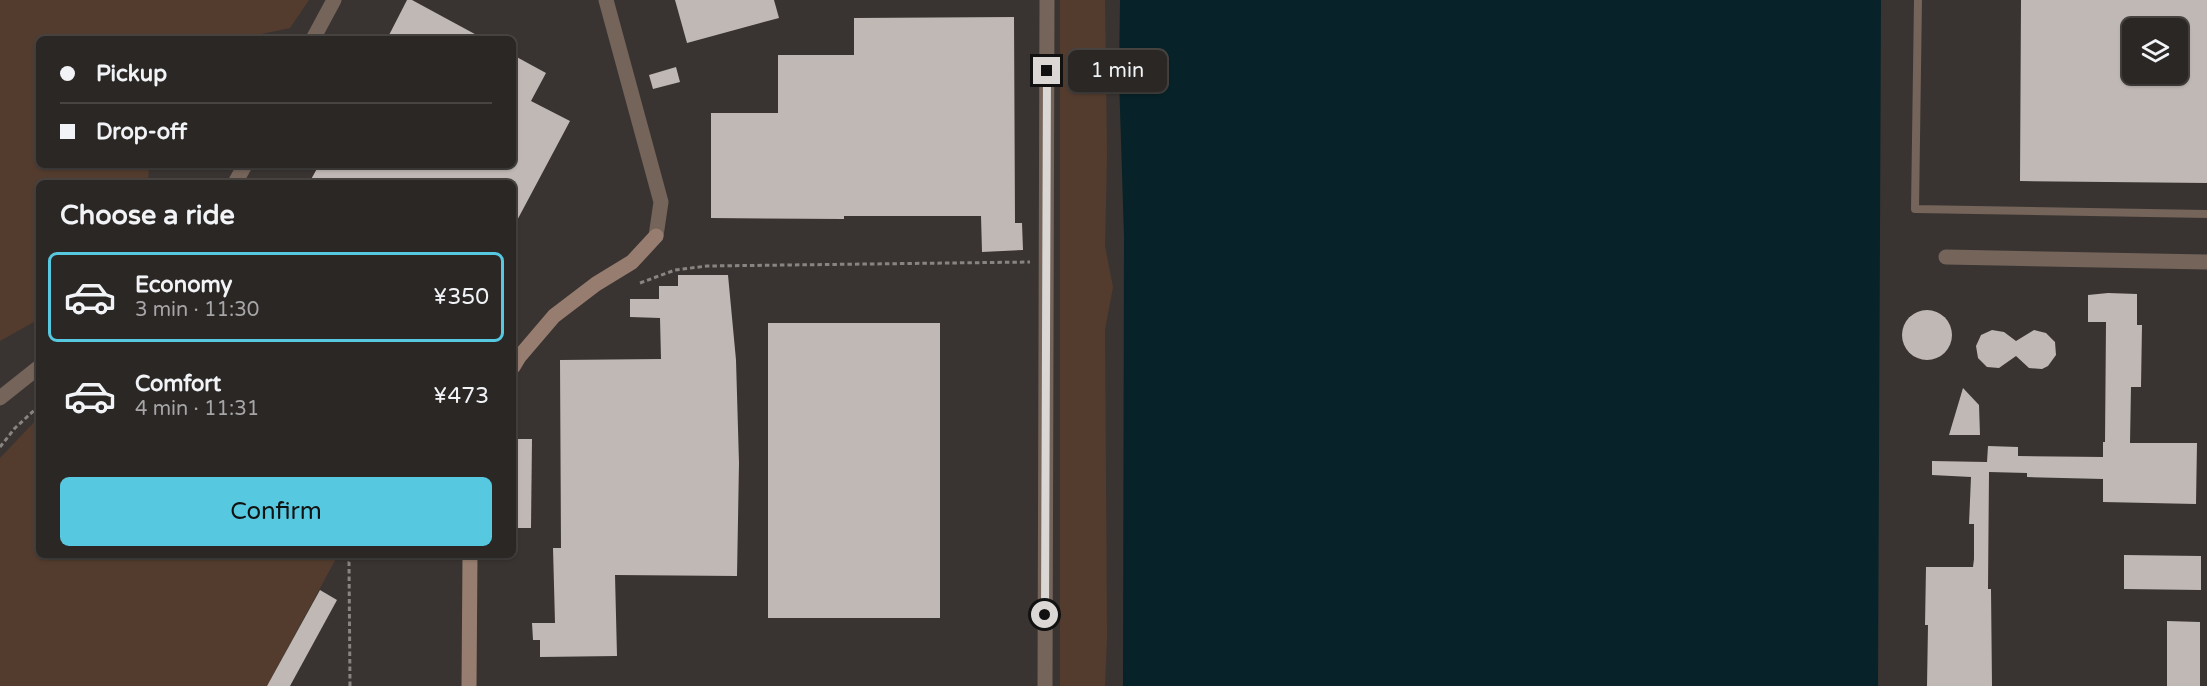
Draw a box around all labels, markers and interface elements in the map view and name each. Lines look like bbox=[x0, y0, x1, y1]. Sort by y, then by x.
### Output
map controls bbox=[2122, 18, 2188, 84]
button: layers bbox=[2122, 18, 2188, 84]
callout: 1 min bbox=[1068, 50, 1167, 92]
route end bbox=[1033, 57, 1060, 84]
text: 1 min bbox=[1091, 59, 1144, 83]
text: Pickup bbox=[96, 61, 167, 87]
text: Drop-off bbox=[96, 119, 187, 145]
text: Choose a ride bbox=[60, 199, 235, 232]
icon: car bbox=[63, 270, 117, 324]
text: Economy bbox=[135, 272, 232, 298]
text: ¥350 bbox=[433, 284, 489, 310]
text: 3 min · 11:30 bbox=[135, 298, 259, 322]
icon: car bbox=[63, 369, 117, 423]
text: Comfort bbox=[135, 371, 221, 397]
text: ¥473 bbox=[433, 383, 489, 409]
text: 4 min · 11:31 bbox=[135, 397, 259, 421]
button: Confirm bbox=[60, 477, 492, 546]
route start bbox=[1031, 601, 1058, 628]

